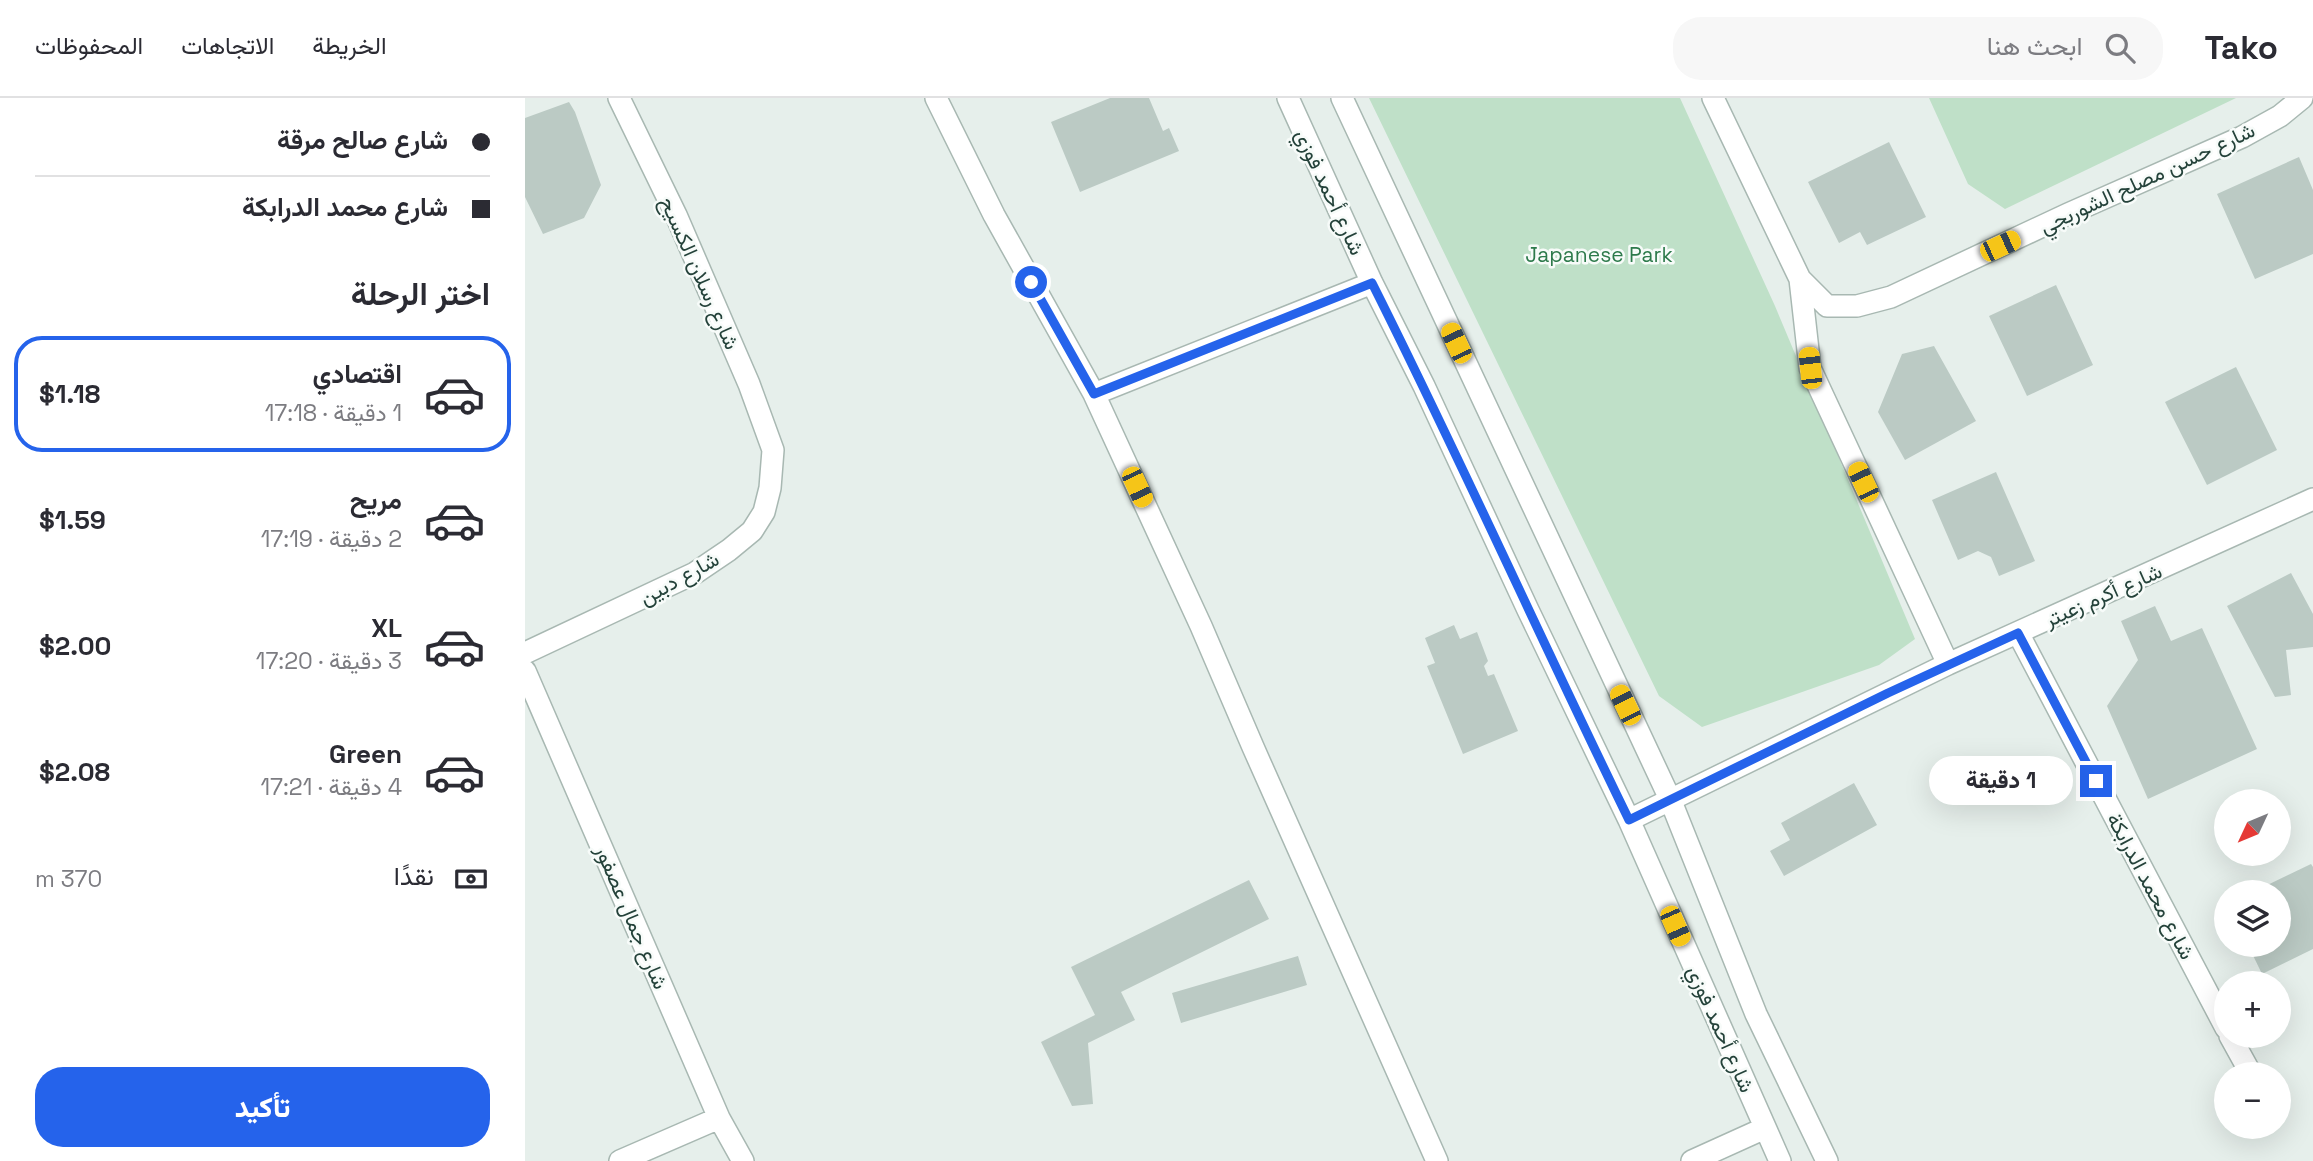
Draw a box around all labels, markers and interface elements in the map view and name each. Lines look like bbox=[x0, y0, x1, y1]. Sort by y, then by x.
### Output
search box bbox=[1673, 17, 2163, 80]
text: Tako bbox=[2205, 27, 2278, 69]
text: ابحث هنا bbox=[1987, 29, 2083, 63]
icon: search bbox=[2101, 29, 2139, 67]
text: المحفوظات bbox=[35, 30, 143, 61]
text: الاتجاهات bbox=[181, 30, 274, 61]
text: الخريطة bbox=[312, 30, 387, 61]
street label: شارع حسن مصلح الشوربجي bbox=[2035, 116, 2261, 243]
text: شارع صالح مرقة bbox=[277, 123, 448, 157]
street label: شارع أحمد فوزي bbox=[1285, 125, 1371, 261]
text: شارع محمد الدرابكة bbox=[242, 190, 448, 224]
street label: شارع رسلان الكسيح bbox=[653, 192, 746, 354]
car bbox=[1977, 228, 2024, 264]
park label: Japanese Park bbox=[1525, 241, 1673, 268]
route start bbox=[1015, 266, 1047, 298]
text: اختر الرحلة bbox=[351, 274, 490, 314]
car bbox=[1438, 320, 1475, 366]
car bbox=[1798, 346, 1823, 390]
text: اقتصادي bbox=[313, 357, 402, 391]
icon: car bbox=[423, 363, 486, 426]
text: $1.18 bbox=[39, 377, 100, 411]
text: 1 دقيقة · 17:18 bbox=[265, 398, 402, 428]
car bbox=[1845, 459, 1882, 505]
car bbox=[1119, 464, 1156, 510]
text: مريح bbox=[350, 483, 402, 517]
icon: car bbox=[423, 489, 486, 552]
text: $1.59 bbox=[39, 503, 106, 537]
text: 2 دقيقة · 17:19 bbox=[261, 524, 402, 554]
street label: شارع دبين bbox=[634, 545, 724, 612]
street label: شارع أكرم زعيتر bbox=[2039, 557, 2166, 634]
text: XL bbox=[371, 611, 402, 645]
icon: car bbox=[423, 615, 486, 678]
text: $2.00 bbox=[39, 629, 111, 663]
text: 3 دقيقة · 17:20 bbox=[256, 646, 402, 676]
car bbox=[1607, 682, 1644, 728]
text: Green bbox=[329, 737, 402, 771]
icon: car bbox=[423, 741, 486, 804]
text: $2.08 bbox=[39, 755, 110, 789]
callout: 1 دقيقة bbox=[1928, 756, 2071, 806]
text: 1 دقيقة bbox=[1966, 765, 2036, 795]
route end bbox=[2080, 765, 2112, 797]
text: 4 دقيقة · 17:21 bbox=[260, 772, 402, 802]
north arrow bbox=[2214, 789, 2291, 866]
map controls bbox=[2214, 789, 2291, 1139]
street label: شارع محمد الدرابكة bbox=[2100, 808, 2201, 964]
street label: شارع جمال عصفور bbox=[588, 840, 675, 994]
text: نقدًا bbox=[394, 859, 434, 893]
icon: cash bbox=[452, 860, 490, 898]
text: 370 m bbox=[35, 864, 102, 894]
button: layers bbox=[2214, 880, 2291, 957]
car bbox=[1657, 903, 1694, 949]
street label: شارع أحمد فوزي bbox=[1677, 961, 1761, 1098]
button: + bbox=[2214, 971, 2291, 1048]
button: − bbox=[2214, 1062, 2291, 1139]
button: تأكيد bbox=[35, 1067, 490, 1147]

